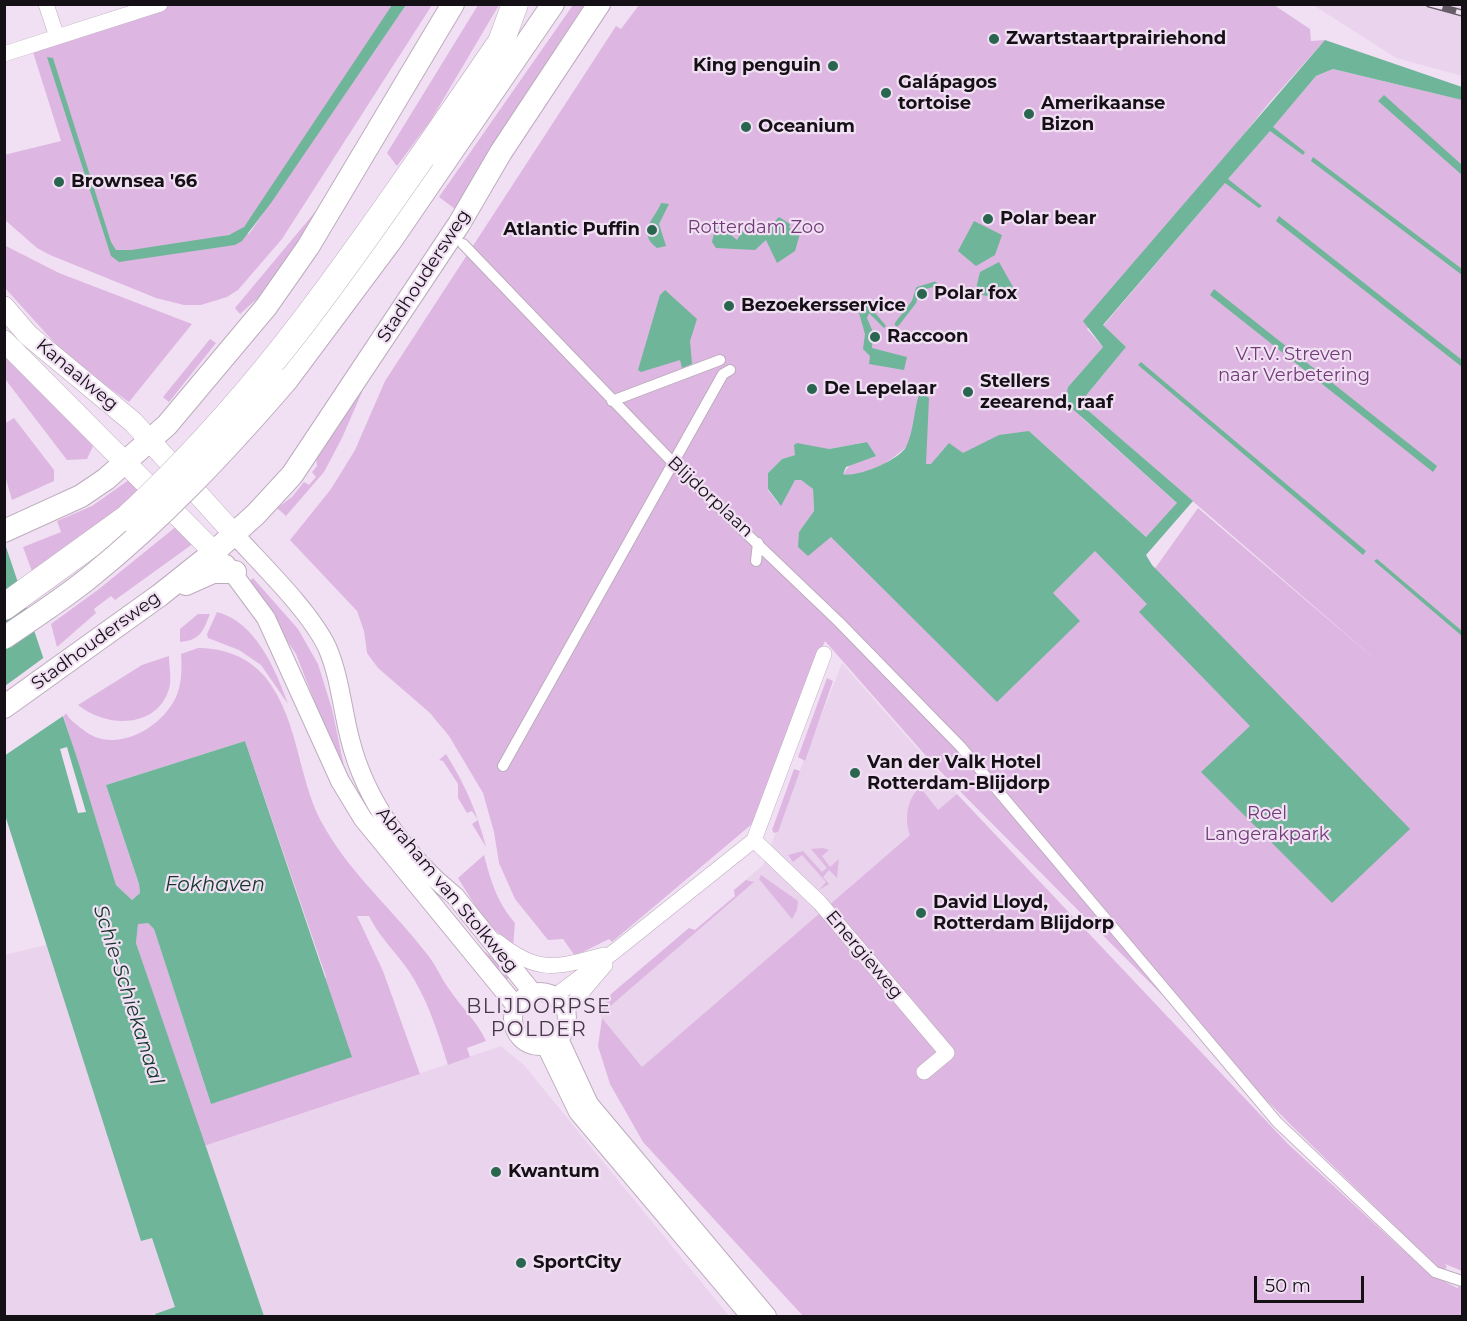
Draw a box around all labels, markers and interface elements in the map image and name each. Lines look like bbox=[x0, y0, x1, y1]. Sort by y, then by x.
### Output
place label: Zwartstaartprairiehond bbox=[1006, 28, 1226, 50]
marker: Zwartstaartprairiehond bbox=[987, 32, 1001, 46]
place label: King penguin bbox=[693, 55, 821, 77]
marker: King penguin bbox=[826, 59, 840, 73]
place label: Galápagos tortoise bbox=[898, 72, 997, 115]
marker: Galápagos tortoise bbox=[879, 86, 893, 100]
place label: Amerikaanse Bizon bbox=[1041, 93, 1165, 136]
marker: Amerikaanse Bizon bbox=[1022, 107, 1036, 121]
place label: Oceanium bbox=[758, 116, 855, 138]
marker: Oceanium bbox=[739, 120, 753, 134]
place label: Brownsea '66 bbox=[71, 171, 197, 193]
marker: Brownsea '66 bbox=[52, 175, 66, 189]
street label: Stadhoudersweg bbox=[373, 206, 475, 346]
place label: Polar bear bbox=[1000, 208, 1097, 230]
marker: Polar bear bbox=[981, 212, 995, 226]
park label: Rotterdam Zoo bbox=[688, 217, 824, 239]
place label: Atlantic Puffin bbox=[503, 219, 640, 241]
marker: Atlantic Puffin bbox=[645, 223, 659, 237]
place label: Polar fox bbox=[934, 283, 1017, 305]
marker: Polar fox bbox=[915, 287, 929, 301]
place label: Bezoekersservice bbox=[741, 295, 906, 317]
marker: Bezoekersservice bbox=[722, 299, 736, 313]
place label: Raccoon bbox=[887, 326, 968, 348]
marker: Raccoon bbox=[868, 330, 882, 344]
street label: Kanaalweg bbox=[32, 335, 122, 415]
park label: V.T.V. Streven naar Verbetering bbox=[1218, 344, 1370, 386]
place label: Stellers zeearend, raaf bbox=[980, 371, 1113, 413]
place label: De Lepelaar bbox=[824, 378, 937, 400]
marker: De Lepelaar bbox=[805, 382, 819, 396]
marker: Stellers zeearend, raaf bbox=[961, 385, 975, 399]
street label: Blijdorplaan bbox=[663, 452, 757, 542]
street label: Stadhoudersweg bbox=[27, 587, 165, 695]
place label: Van der Valk Hotel Rotterdam-Blijdorp bbox=[867, 752, 1050, 795]
marker: Van der Valk Hotel Rotterdam-Blijdorp bbox=[848, 766, 862, 780]
street label: Abraham van Stolkweg bbox=[372, 803, 522, 977]
park label: Roel Langerakpark bbox=[1205, 803, 1329, 846]
water label: Fokhaven bbox=[165, 873, 265, 897]
place label: David Lloyd, Rotterdam Blijdorp bbox=[933, 892, 1114, 934]
water label: Schie-Schiekanaal bbox=[88, 902, 168, 1088]
street label: Energieweg bbox=[821, 906, 907, 1004]
marker: David Lloyd, Rotterdam Blijdorp bbox=[914, 906, 928, 920]
district label: BLIJDORPSE POLDER bbox=[466, 995, 612, 1042]
place label: Kwantum bbox=[508, 1161, 600, 1183]
marker: Kwantum bbox=[489, 1165, 503, 1179]
place label: SportCity bbox=[533, 1252, 621, 1274]
marker: SportCity bbox=[514, 1256, 528, 1270]
scale bar bbox=[1257, 1264, 1366, 1302]
text: 50 m bbox=[1265, 1275, 1311, 1297]

